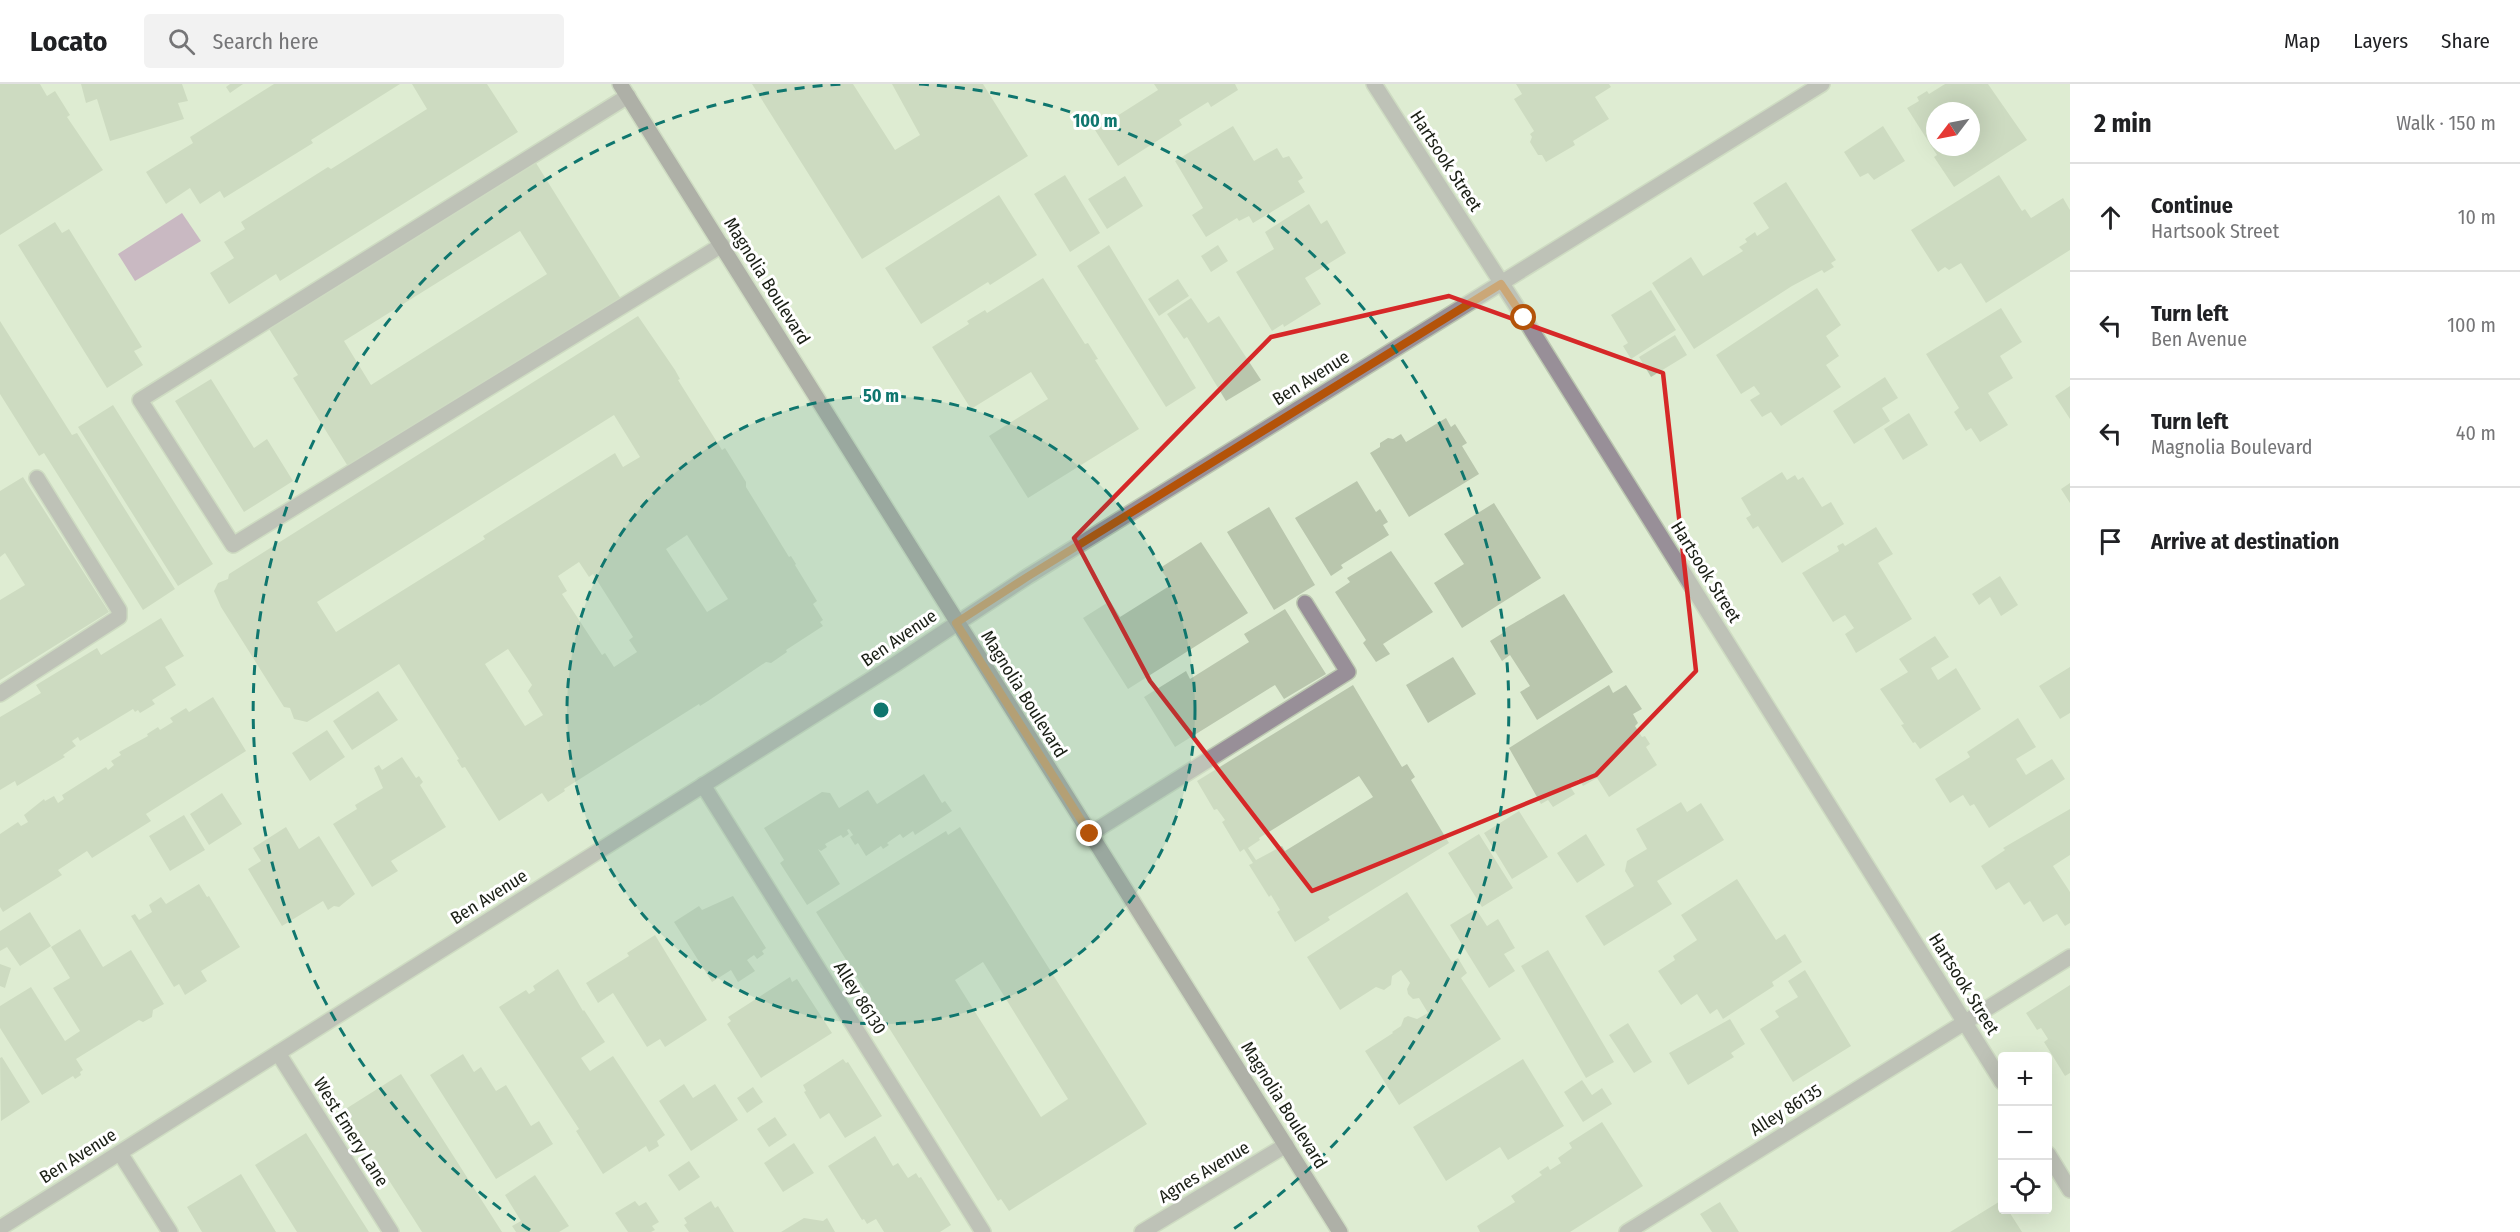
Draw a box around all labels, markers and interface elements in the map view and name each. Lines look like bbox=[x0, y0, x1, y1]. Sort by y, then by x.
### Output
search box bbox=[144, 14, 564, 68]
text: Locato bbox=[30, 25, 108, 58]
icon: search bbox=[165, 25, 198, 58]
text: Search here bbox=[213, 28, 319, 55]
text: Map bbox=[2284, 28, 2320, 54]
text: Layers bbox=[2353, 28, 2408, 54]
text: Share bbox=[2441, 28, 2490, 54]
north arrow bbox=[1926, 102, 1980, 156]
street label: Hartsook Street bbox=[1405, 107, 1487, 215]
text: 2 min bbox=[2094, 108, 2152, 139]
text: 100 m bbox=[1073, 110, 1117, 132]
text: Walk · 150 m bbox=[2396, 111, 2496, 135]
text: Continue bbox=[2151, 192, 2233, 219]
icon: ahead bbox=[2094, 201, 2127, 234]
text: 10 m bbox=[2458, 205, 2496, 229]
street label: Magnolia Boulevard bbox=[719, 214, 815, 348]
text: Hartsook Street bbox=[2151, 219, 2279, 243]
text: Turn left bbox=[2151, 300, 2229, 327]
route start bbox=[1510, 304, 1536, 330]
icon: left bbox=[2094, 309, 2127, 342]
text: 100 m bbox=[2447, 313, 2496, 337]
text: Ben Avenue bbox=[2151, 327, 2247, 351]
street label: Ben Avenue bbox=[1268, 346, 1354, 410]
text: 50 m bbox=[863, 385, 899, 407]
text: Turn left bbox=[2151, 408, 2229, 435]
icon: left bbox=[2094, 417, 2127, 450]
text: 40 m bbox=[2456, 421, 2496, 445]
text: Magnolia Boulevard bbox=[2151, 435, 2313, 459]
street label: Hartsook Street bbox=[1666, 517, 1746, 627]
icon: arrive bbox=[2094, 525, 2127, 558]
text: Arrive at destination bbox=[2151, 528, 2339, 555]
street label: Ben Avenue bbox=[857, 605, 941, 671]
street label: Magnolia Boulevard bbox=[976, 627, 1072, 761]
centre of rings bbox=[871, 700, 891, 720]
route end bbox=[1076, 820, 1102, 846]
street label: Ben Avenue bbox=[446, 865, 532, 929]
street label: Hartsook Street bbox=[1924, 929, 2004, 1039]
street label: Alley 86130 bbox=[829, 958, 891, 1038]
street label: Magnolia Boulevard bbox=[1236, 1038, 1332, 1172]
map controls bbox=[1998, 1052, 2052, 1214]
button: + bbox=[1998, 1052, 2052, 1106]
street label: West Emery Lane bbox=[309, 1073, 393, 1191]
street label: Alley 86135 bbox=[1746, 1079, 1826, 1141]
button: − bbox=[1998, 1106, 2052, 1160]
street label: Ben Avenue bbox=[35, 1124, 121, 1188]
street label: Agnes Avenue bbox=[1154, 1136, 1254, 1208]
button: locate bbox=[1998, 1160, 2052, 1214]

